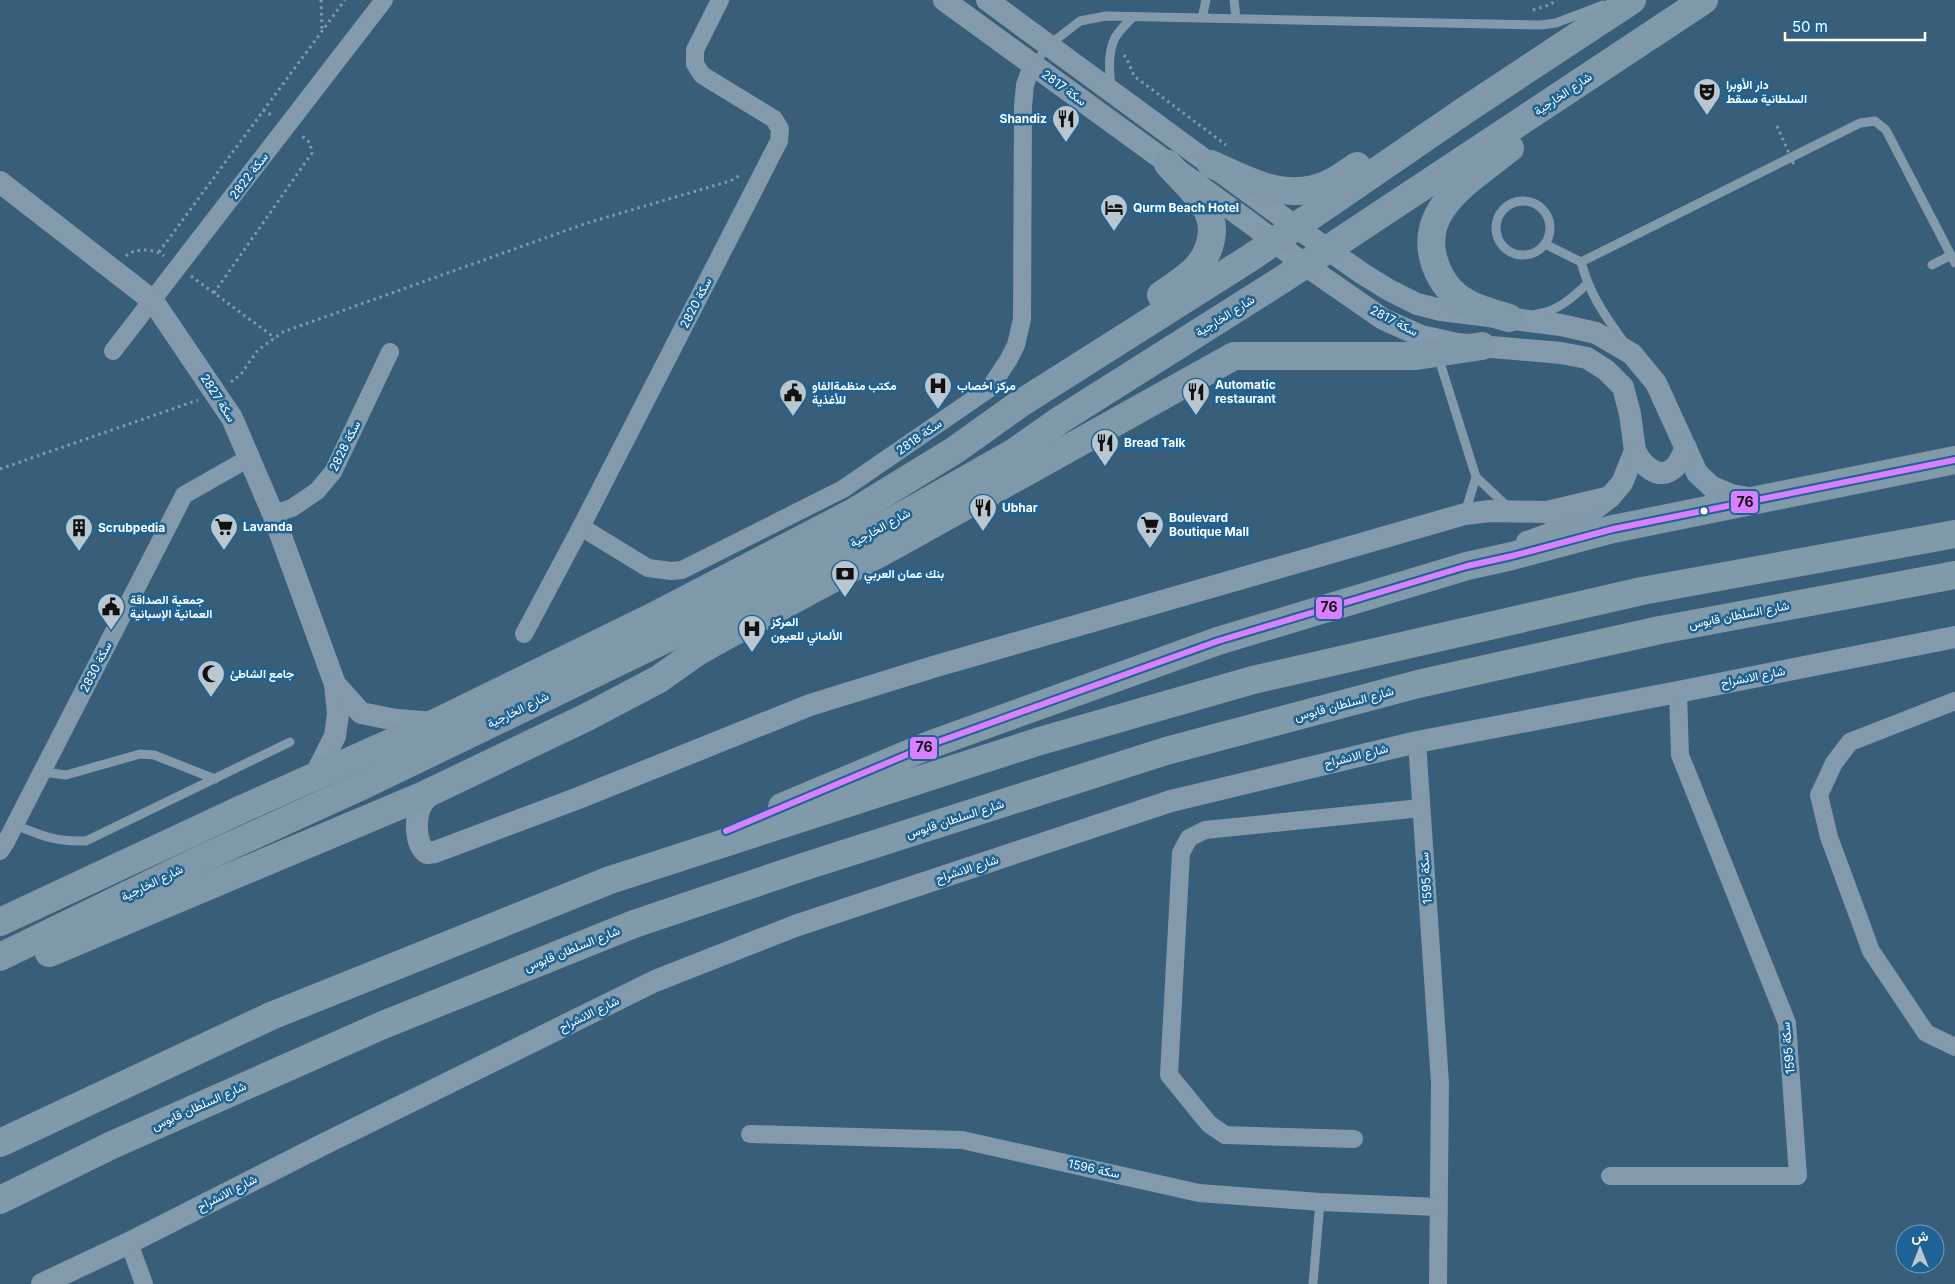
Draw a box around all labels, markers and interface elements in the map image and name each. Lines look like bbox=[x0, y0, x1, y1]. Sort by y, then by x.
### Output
scale bar bbox=[1785, 10, 1925, 42]
text: 50 m bbox=[1792, 17, 1828, 36]
street label: سكة 2817 bbox=[1039, 66, 1090, 109]
street label: شارع الخارجية bbox=[1531, 69, 1596, 120]
theatre icon: دار الأوبرا السلطانية مسقط bbox=[1692, 77, 1722, 116]
place label: دار الأوبرا السلطانية مسقط bbox=[1726, 77, 1807, 106]
restaurant icon: Shandiz bbox=[1051, 104, 1081, 143]
place label: Shandiz bbox=[1000, 111, 1047, 126]
street label: سكة 2822 bbox=[226, 149, 271, 202]
hotel icon: Qurm Beach Hotel bbox=[1099, 193, 1129, 232]
place label: Qurm Beach Hotel bbox=[1133, 200, 1239, 215]
street label: سكة 2820 bbox=[676, 275, 715, 331]
street label: شارع الخارجية bbox=[1192, 292, 1258, 341]
street label: سكة 2817 bbox=[1368, 302, 1421, 339]
street label: سكة 2827 bbox=[197, 371, 239, 424]
hospital icon: مركز اخصاب bbox=[923, 371, 953, 410]
restaurant icon: Automatic restaurant bbox=[1181, 377, 1211, 416]
place label: Automatic restaurant bbox=[1215, 377, 1277, 406]
public building icon: مكتب منظمةالفاو للأغذية bbox=[778, 378, 808, 417]
place label: مكتب منظمةالفاو للأغذية bbox=[812, 378, 897, 407]
place label: مركز اخصاب bbox=[957, 378, 1016, 394]
street label: سكة 2818 bbox=[893, 415, 944, 458]
street label: سكة 2828 bbox=[326, 418, 363, 474]
restaurant icon: Bread Talk bbox=[1090, 428, 1120, 467]
place label: Bread Talk bbox=[1124, 435, 1186, 450]
line badge: 76 bbox=[1730, 490, 1759, 514]
restaurant icon: Ubhar bbox=[968, 493, 998, 532]
text: 76 bbox=[1736, 493, 1754, 510]
place label: Ubhar bbox=[1002, 500, 1038, 515]
street label: شارع الخارجية bbox=[847, 505, 914, 552]
unlabelled marker bbox=[1699, 506, 1709, 516]
supermarket icon: Boulevard Boutique Mall bbox=[1135, 510, 1165, 549]
place label: Boulevard Boutique Mall bbox=[1169, 510, 1249, 539]
supermarket icon: Lavanda bbox=[209, 512, 239, 551]
building icon: Scrubpedia bbox=[64, 513, 94, 552]
place label: Lavanda bbox=[243, 519, 293, 534]
place label: Scrubpedia bbox=[98, 520, 165, 535]
bank icon: بنك عمان العربي bbox=[830, 559, 860, 598]
place label: بنك عمان العربي bbox=[864, 566, 944, 584]
public building icon: جمعية الصداقة العمانية الإسبانية bbox=[96, 592, 126, 631]
place label: جمعية الصداقة العمانية الإسبانية bbox=[130, 592, 212, 622]
line badge: 76 bbox=[1315, 596, 1343, 620]
street label: شارع السلطان قابوس bbox=[1687, 597, 1791, 634]
text: 76 bbox=[1320, 598, 1338, 615]
hospital icon: المركز الألماني للعيون bbox=[737, 614, 767, 653]
place label: المركز الألماني للعيون bbox=[770, 614, 842, 646]
street label: سكة 2830 bbox=[76, 639, 115, 695]
mosque icon: جامع الشاطئ bbox=[196, 659, 226, 698]
street label: شارع الانشراح bbox=[1719, 663, 1787, 692]
place label: جامع الشاطئ bbox=[230, 666, 294, 682]
street label: شارع السلطان قابوس bbox=[1293, 683, 1396, 726]
street label: شارع الخارجية bbox=[484, 688, 552, 733]
line badge: 76 bbox=[909, 736, 938, 760]
text: 76 bbox=[915, 738, 933, 755]
street label: شارع الانشراح bbox=[1322, 740, 1390, 773]
street label: شارع السلطان قابوس bbox=[904, 796, 1006, 843]
street label: شارع الانشراح bbox=[933, 851, 1001, 888]
street label: سكة 1595 bbox=[1416, 852, 1435, 905]
street label: شارع الخارجية bbox=[118, 861, 186, 906]
street label: شارع السلطان قابوس bbox=[522, 922, 623, 976]
street label: شارع الانشراح bbox=[556, 992, 622, 1036]
street label: سكة 1595 bbox=[1777, 1021, 1798, 1075]
street label: شارع السلطان قابوس bbox=[149, 1078, 249, 1135]
street label: سكة 1596 bbox=[1067, 1156, 1121, 1181]
street label: شارع الانشراح bbox=[194, 1171, 260, 1216]
north arrow bbox=[1895, 1224, 1945, 1274]
text: ش bbox=[1912, 1227, 1929, 1245]

